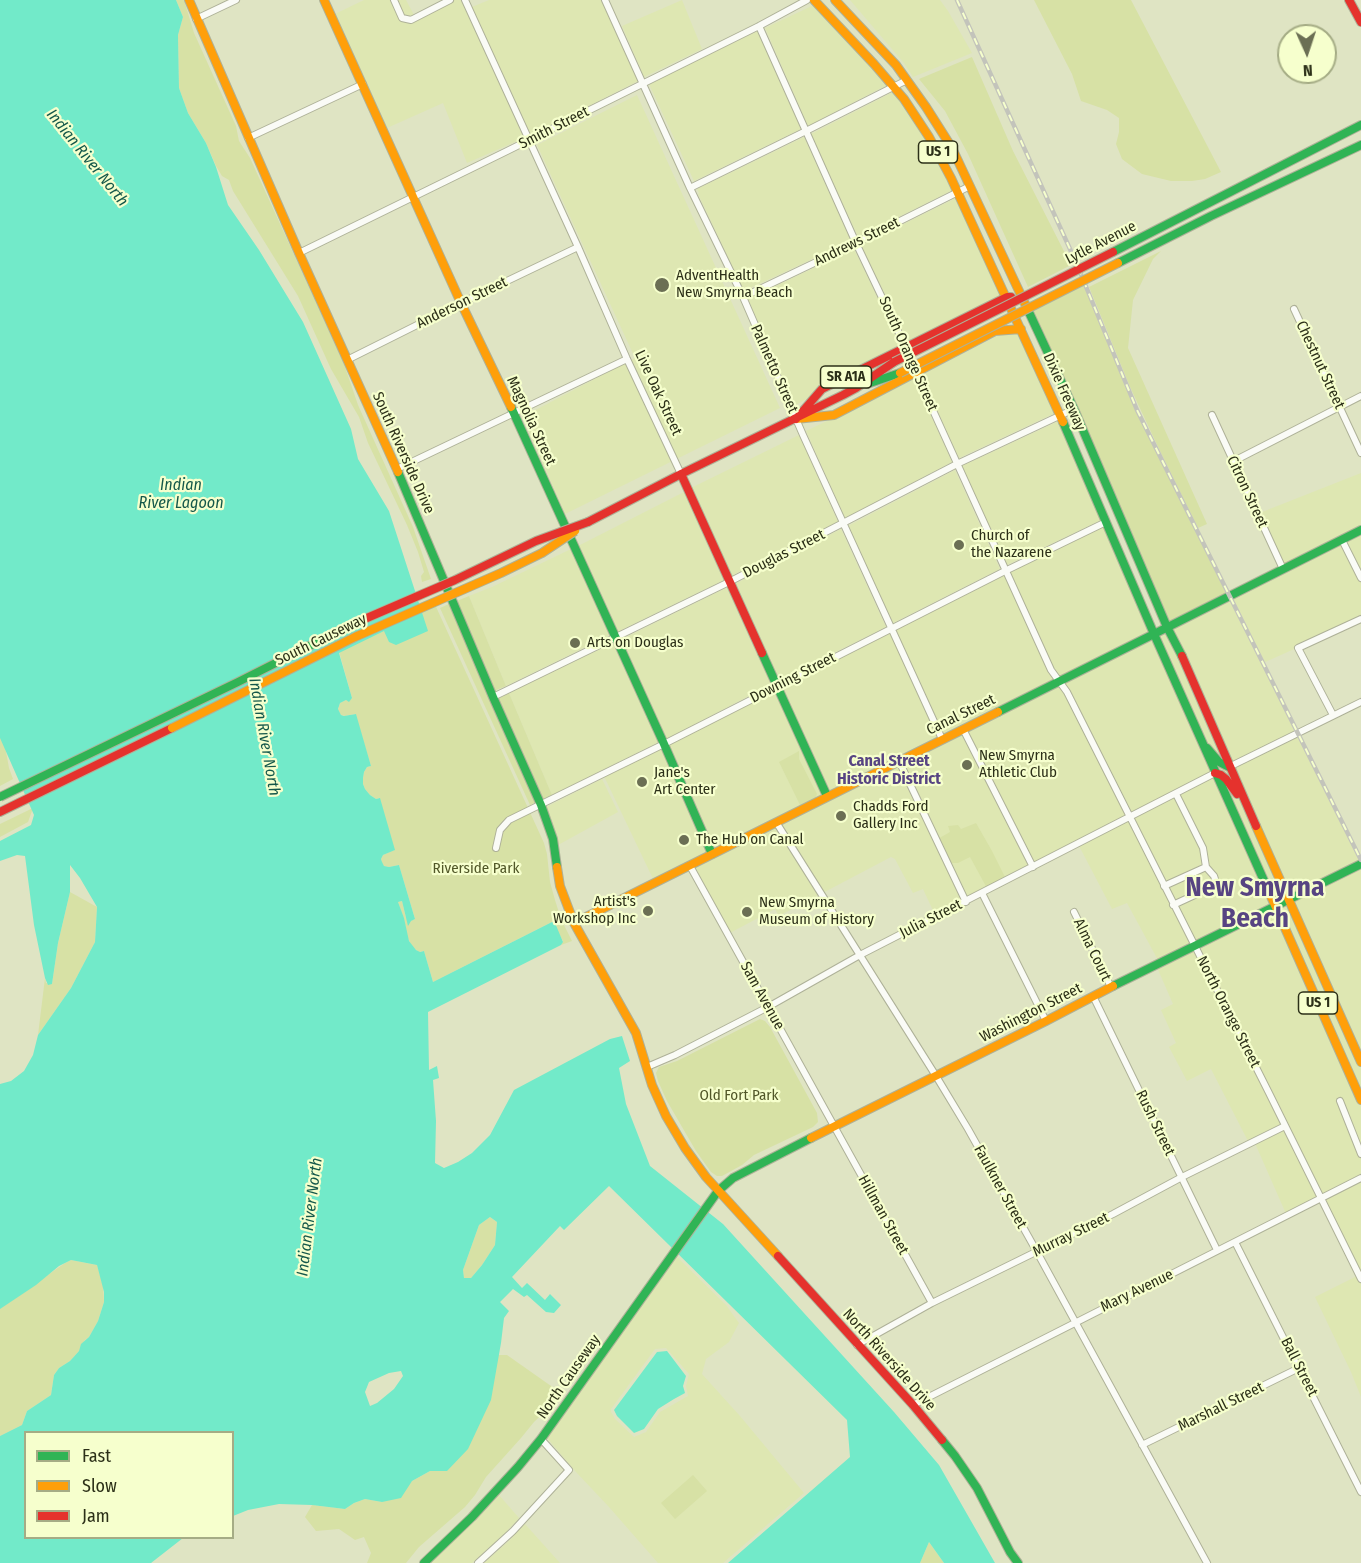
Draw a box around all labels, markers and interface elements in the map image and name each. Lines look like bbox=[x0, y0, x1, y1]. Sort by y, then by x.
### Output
north arrow bbox=[1277, 24, 1337, 84]
text: N bbox=[1303, 61, 1313, 80]
street label: Smith Street bbox=[516, 103, 592, 153]
water label: Indian River North bbox=[42, 106, 132, 210]
road number: US 1 bbox=[918, 141, 958, 163]
street label: Andrews Street bbox=[811, 214, 903, 270]
street label: Lytle Avenue bbox=[1063, 218, 1139, 268]
place label: AdventHealth New Smyrna Beach bbox=[676, 267, 793, 302]
street label: Anderson Street bbox=[414, 273, 510, 333]
marker: AdventHealth New Smyrna Beach bbox=[653, 276, 671, 294]
street label: South Orange Street bbox=[875, 294, 941, 414]
street label: Chestnut Street bbox=[1292, 318, 1348, 412]
street label: Palmetto Street bbox=[746, 322, 802, 416]
street label: Live Oak Street bbox=[630, 348, 686, 438]
street label: Dixie Freeway bbox=[1039, 350, 1089, 434]
road number: SR A1A bbox=[820, 366, 872, 388]
street label: Magnolia Street bbox=[503, 374, 559, 468]
street label: South Riverside Drive bbox=[368, 389, 438, 517]
street label: Citron Street bbox=[1223, 453, 1271, 531]
water label: Indian River Lagoon bbox=[138, 476, 224, 514]
street label: Douglas Street bbox=[740, 526, 828, 582]
place label: Church of the Nazarene bbox=[971, 527, 1052, 562]
marker: Church of the Nazarene bbox=[952, 538, 966, 552]
street label: South Causeway bbox=[272, 610, 370, 670]
place label: Arts on Douglas bbox=[587, 634, 683, 652]
marker: Arts on Douglas bbox=[568, 636, 582, 650]
street label: Downing Street bbox=[747, 649, 839, 707]
water label: Indian River North bbox=[244, 677, 284, 797]
street label: Canal Street bbox=[924, 691, 998, 739]
place label: New Smyrna Athletic Club bbox=[979, 747, 1057, 782]
district label: Canal Street Historic District bbox=[837, 752, 941, 790]
marker: New Smyrna Athletic Club bbox=[960, 758, 974, 772]
place label: Jane's Art Center bbox=[654, 764, 716, 799]
marker: Jane's Art Center bbox=[635, 775, 649, 789]
place label: Chadds Ford Gallery Inc bbox=[853, 798, 929, 833]
marker: Chadds Ford Gallery Inc bbox=[834, 809, 848, 823]
place label: The Hub on Canal bbox=[696, 831, 803, 849]
marker: The Hub on Canal bbox=[677, 833, 691, 847]
park label: Riverside Park bbox=[433, 860, 519, 878]
district label: New Smyrna Beach bbox=[1186, 872, 1324, 935]
place label: Artist's Workshop Inc bbox=[553, 893, 636, 928]
place label: New Smyrna Museum of History bbox=[759, 894, 874, 929]
street label: Julia Street bbox=[897, 896, 965, 942]
marker: Artist's Workshop Inc bbox=[641, 904, 655, 918]
marker: New Smyrna Museum of History bbox=[740, 905, 754, 919]
street label: Alma Court bbox=[1069, 916, 1115, 984]
street label: North Orange Street bbox=[1192, 953, 1264, 1071]
street label: Sam Avenue bbox=[736, 959, 788, 1033]
street label: Washington Street bbox=[977, 980, 1085, 1046]
road number: US 1 bbox=[1298, 992, 1338, 1014]
park label: Old Fort Park bbox=[699, 1087, 779, 1105]
street label: Rush Street bbox=[1131, 1087, 1179, 1159]
street label: Faulkner Street bbox=[970, 1142, 1030, 1232]
water label: Indian River North bbox=[293, 1157, 327, 1277]
street label: Hillman Street bbox=[854, 1172, 912, 1258]
street label: Murray Street bbox=[1030, 1209, 1112, 1261]
street label: Mary Avenue bbox=[1098, 1266, 1176, 1316]
street label: North Riverside Drive bbox=[839, 1305, 939, 1415]
street label: North Causeway bbox=[533, 1331, 605, 1423]
street label: Ball Street bbox=[1277, 1335, 1321, 1399]
street label: Marshall Street bbox=[1175, 1379, 1267, 1435]
legend bbox=[24, 1431, 234, 1539]
text: Fast bbox=[82, 1445, 111, 1467]
text: Slow bbox=[82, 1475, 117, 1497]
text: Jam bbox=[82, 1505, 110, 1527]

